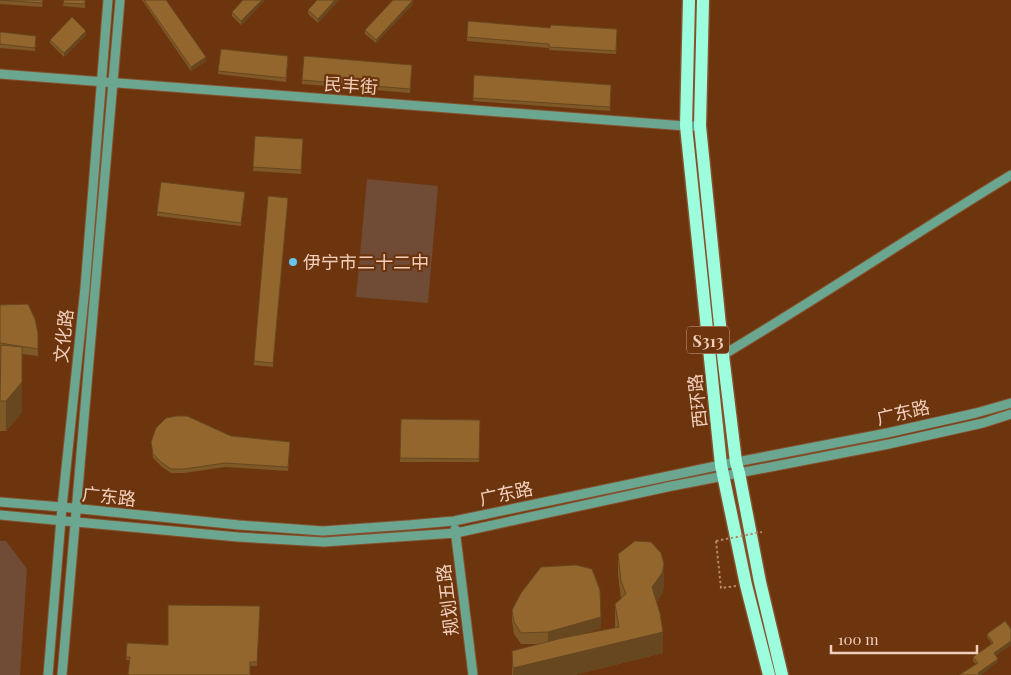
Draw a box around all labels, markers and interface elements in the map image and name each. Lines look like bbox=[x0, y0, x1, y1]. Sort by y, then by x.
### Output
street label: 民丰街 bbox=[323, 71, 379, 99]
place label: 伊宁市二十二中 bbox=[303, 250, 429, 274]
marker: 伊宁市二十二中 bbox=[287, 256, 299, 268]
street label: 文化路 bbox=[48, 308, 78, 364]
road number: S313 bbox=[687, 326, 729, 354]
street label: 西环路 bbox=[682, 373, 712, 429]
street label: 广东路 bbox=[874, 394, 932, 430]
street label: 广东路 bbox=[477, 476, 535, 510]
street label: 广东路 bbox=[81, 481, 137, 511]
street label: 规划五路 bbox=[431, 563, 463, 637]
scale bar bbox=[831, 622, 977, 654]
text: 100 m bbox=[838, 629, 879, 649]

